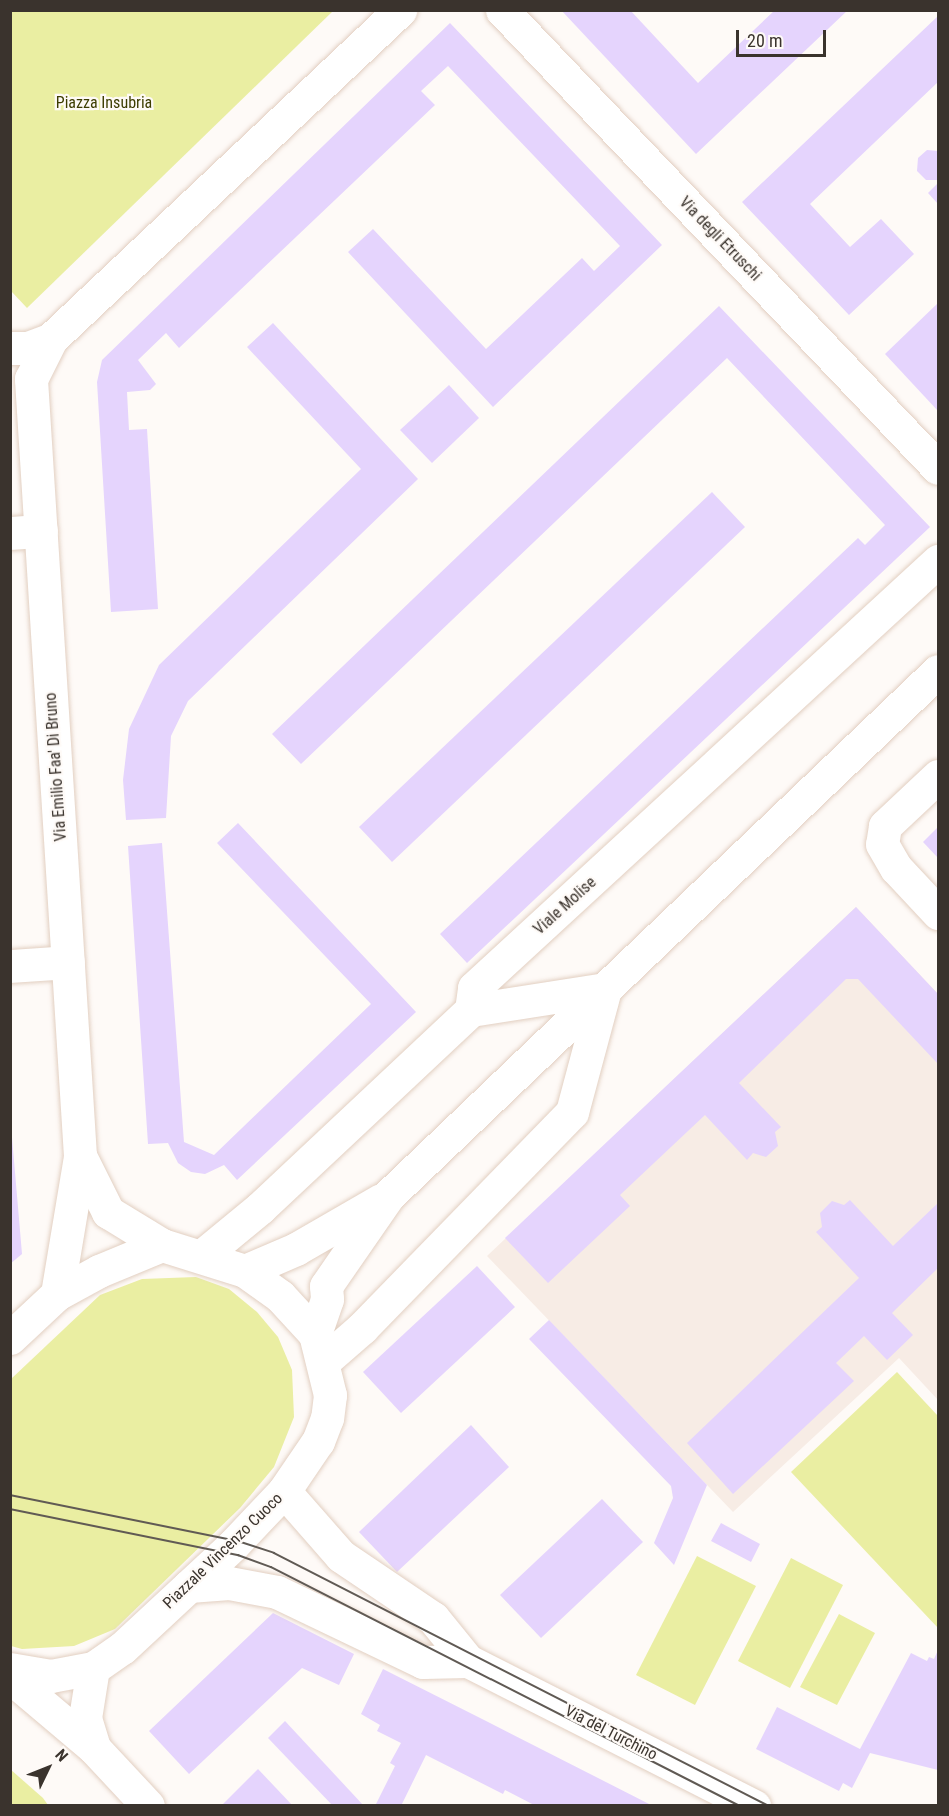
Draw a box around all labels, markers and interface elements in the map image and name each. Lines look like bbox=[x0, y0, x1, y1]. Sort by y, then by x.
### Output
scale bar bbox=[739, 18, 829, 56]
text: 20 m bbox=[747, 30, 782, 51]
park label: Piazza Insubria bbox=[56, 93, 152, 113]
street label: Via degli Etruschi bbox=[675, 193, 765, 285]
street label: Via Emilio Faa' Di Bruno bbox=[41, 692, 71, 842]
street label: Viale Molise bbox=[530, 873, 600, 939]
street label: Piazzale Vincenzo Cuoco bbox=[159, 1489, 287, 1613]
street label: Via del Turchino bbox=[561, 1701, 661, 1765]
north arrow bbox=[18, 1738, 78, 1798]
text: N bbox=[51, 1745, 72, 1765]

